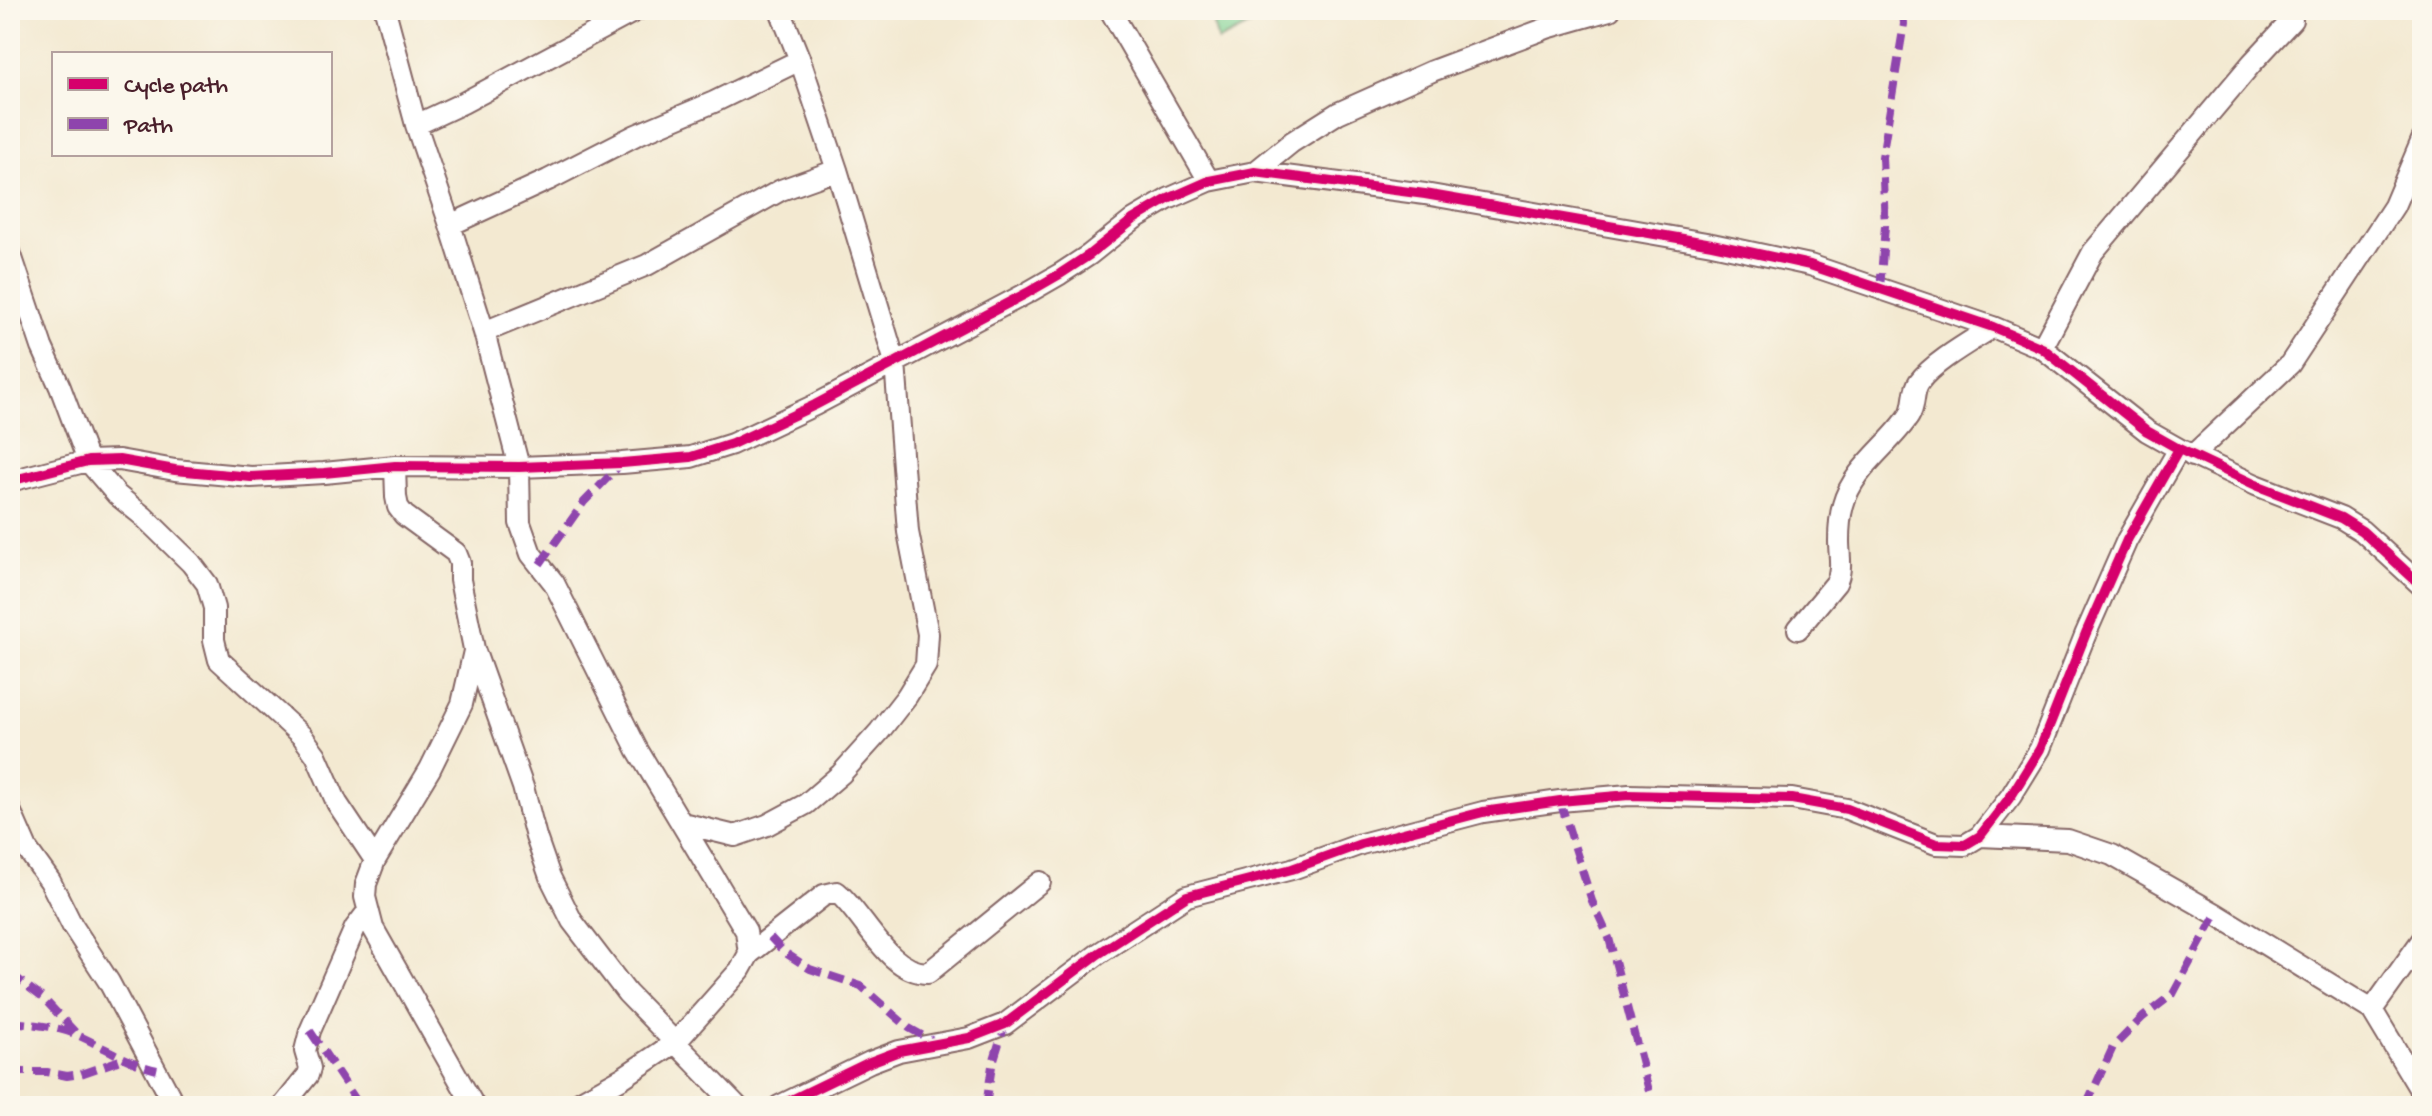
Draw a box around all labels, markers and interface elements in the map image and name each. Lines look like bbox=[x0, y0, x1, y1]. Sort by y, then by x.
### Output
legend bbox=[52, 52, 332, 156]
text: Cycle path bbox=[124, 73, 228, 102]
text: Path bbox=[123, 113, 173, 142]

